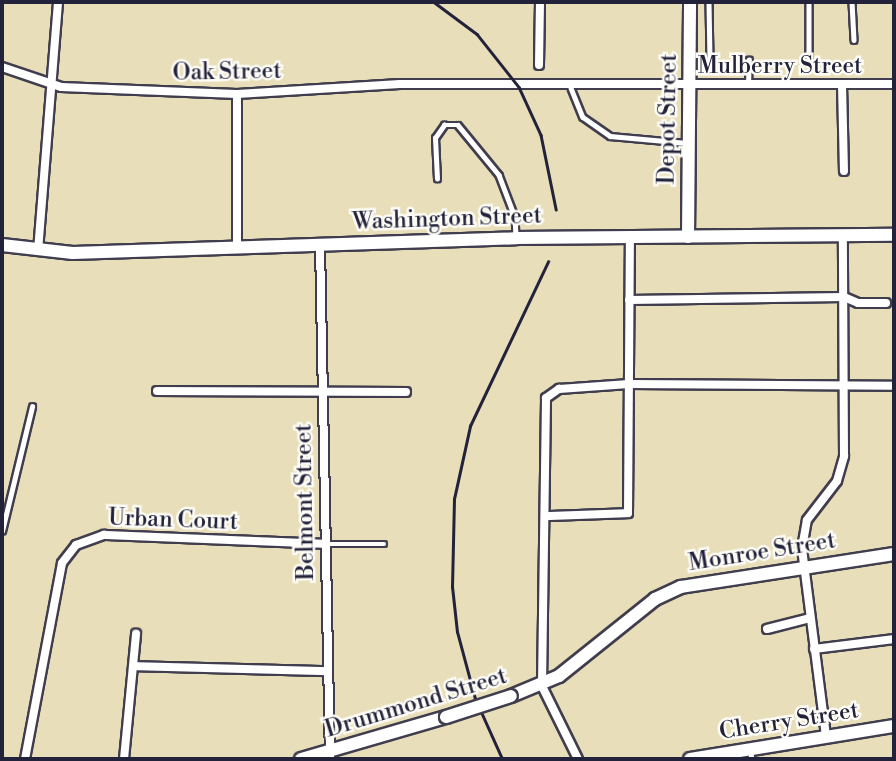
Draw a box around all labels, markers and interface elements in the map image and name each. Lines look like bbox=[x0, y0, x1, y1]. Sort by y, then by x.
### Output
street label: Mulberry Street bbox=[698, 52, 862, 80]
street label: Depot Street bbox=[653, 53, 683, 185]
street label: Oak Street bbox=[172, 57, 282, 87]
street label: Washington Street bbox=[352, 202, 542, 236]
street label: Belmont Street bbox=[290, 423, 320, 581]
street label: Urban Court bbox=[108, 504, 238, 536]
street label: Monroe Street bbox=[687, 527, 837, 577]
street label: Drummond Street bbox=[322, 662, 510, 744]
street label: Cherry Street bbox=[717, 696, 861, 746]

